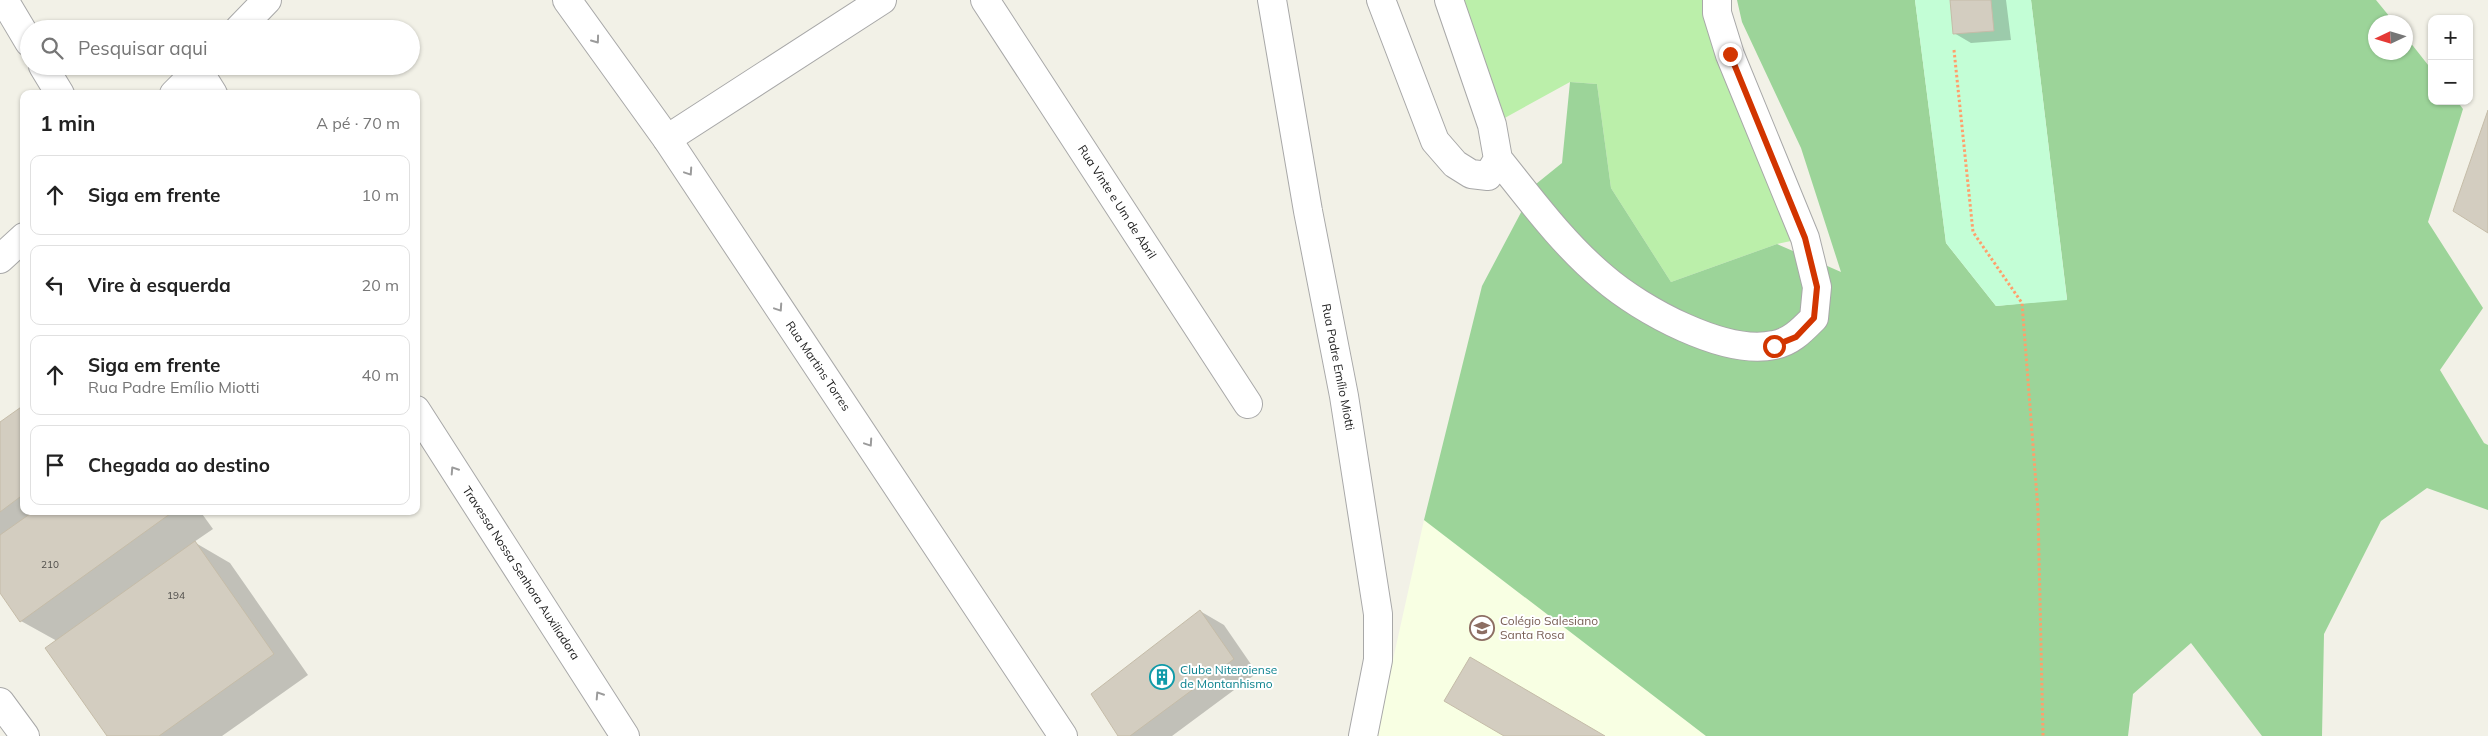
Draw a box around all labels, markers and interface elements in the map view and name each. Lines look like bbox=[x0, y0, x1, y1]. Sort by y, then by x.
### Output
north arrow bbox=[2368, 15, 2413, 60]
map controls bbox=[2428, 15, 2473, 105]
button: + bbox=[2428, 15, 2473, 60]
search box bbox=[20, 20, 420, 75]
icon: search bbox=[38, 34, 66, 62]
one-way arrow bbox=[590, 34, 599, 43]
text: Pesquisar aqui bbox=[78, 36, 208, 60]
route end bbox=[1719, 43, 1742, 66]
button: − bbox=[2428, 60, 2473, 105]
text: 1 min bbox=[40, 110, 95, 136]
text: A pé · 70 m bbox=[316, 113, 400, 133]
street label: Rua Vinte e Um de Abril bbox=[1075, 142, 1160, 261]
one-way arrow bbox=[683, 167, 692, 176]
icon: ahead bbox=[41, 181, 69, 209]
text: Siga em frente bbox=[88, 183, 220, 207]
text: 10 m bbox=[362, 185, 399, 205]
icon: left bbox=[41, 271, 69, 299]
text: Vire à esquerda bbox=[88, 273, 231, 297]
text: 20 m bbox=[362, 275, 399, 295]
one-way arrow bbox=[773, 302, 782, 312]
street label: Rua Padre Emílio Miotti bbox=[1319, 302, 1358, 432]
street label: Rua Martins Torres bbox=[783, 318, 854, 414]
route start bbox=[1763, 335, 1786, 358]
text: Siga em frente bbox=[88, 353, 220, 377]
icon: ahead bbox=[41, 361, 69, 389]
text: 40 m bbox=[362, 365, 399, 385]
text: Rua Padre Emílio Miotti bbox=[88, 377, 260, 397]
one-way arrow bbox=[863, 438, 872, 447]
icon: arrive bbox=[41, 451, 69, 479]
text: Chegada ao destino bbox=[88, 453, 270, 477]
one-way arrow bbox=[451, 466, 461, 475]
street label: Travessa Nossa Senhora Auxiliadora bbox=[460, 483, 583, 662]
house number: 210 bbox=[41, 558, 59, 571]
house number: 194 bbox=[167, 589, 185, 602]
place label: Colégio Salesiano Santa Rosa bbox=[1500, 613, 1598, 642]
school or university icon: Colégio Salesiano Santa Rosa bbox=[1469, 615, 1495, 641]
place label: Clube Niteroiense de Montanhismo bbox=[1180, 662, 1277, 691]
building icon: Clube Niteroiense de Montanhismo bbox=[1149, 664, 1175, 690]
one-way arrow bbox=[596, 691, 605, 701]

